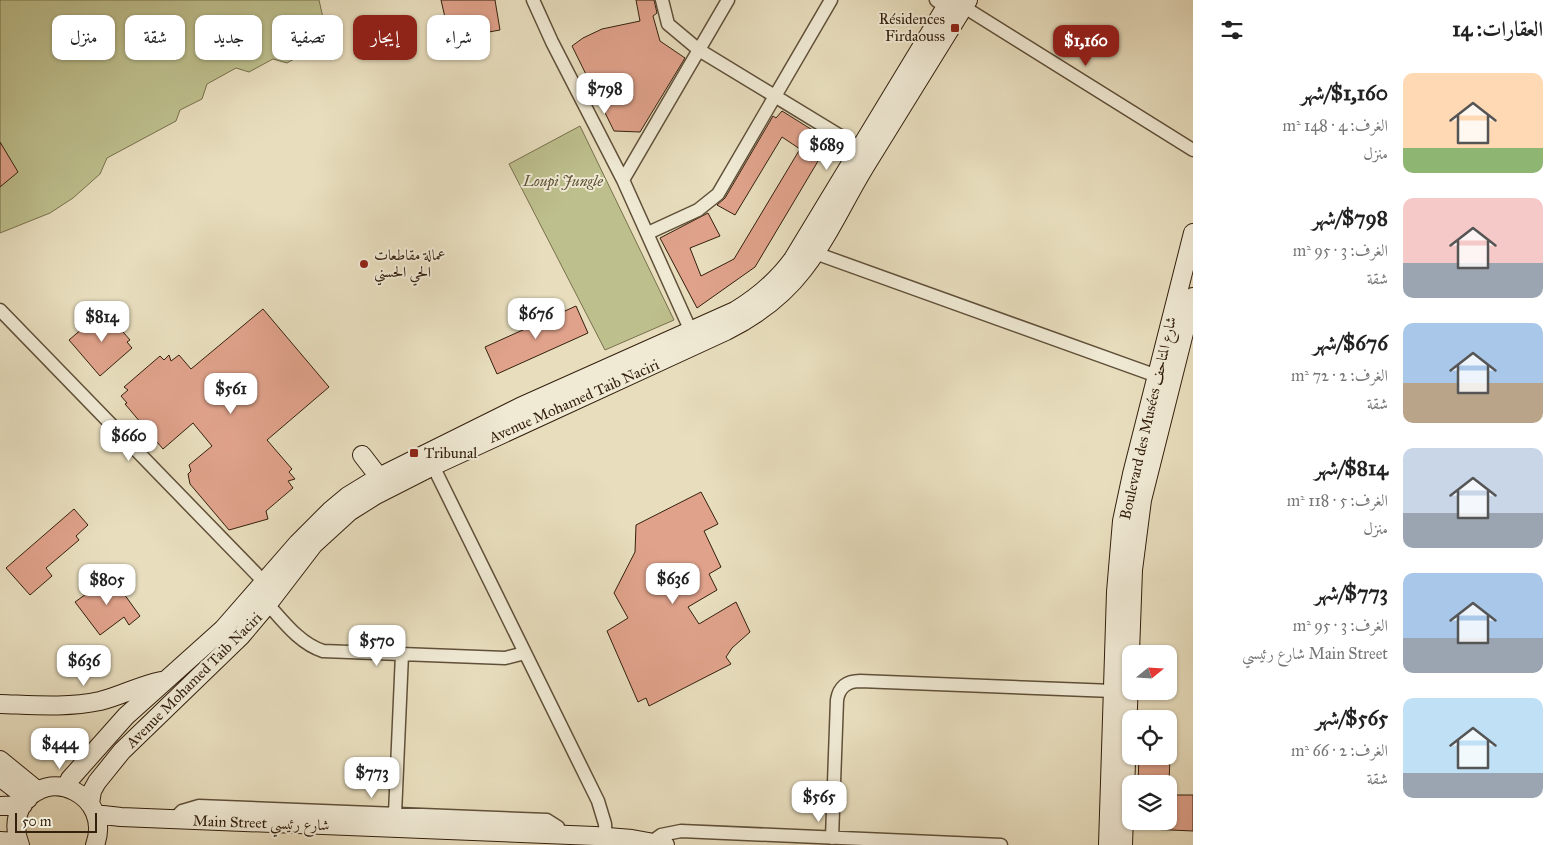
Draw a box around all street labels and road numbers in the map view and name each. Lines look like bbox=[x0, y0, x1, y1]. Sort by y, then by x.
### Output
street label: Boulevard des Musées شارع المتاحف bbox=[1116, 315, 1184, 522]
street label: Avenue Mohamed Taib Naciri bbox=[485, 355, 662, 447]
street label: Avenue Mohamed Taib Naciri bbox=[122, 608, 266, 752]
street label: Main Street شارع رئيسي bbox=[192, 812, 330, 839]

